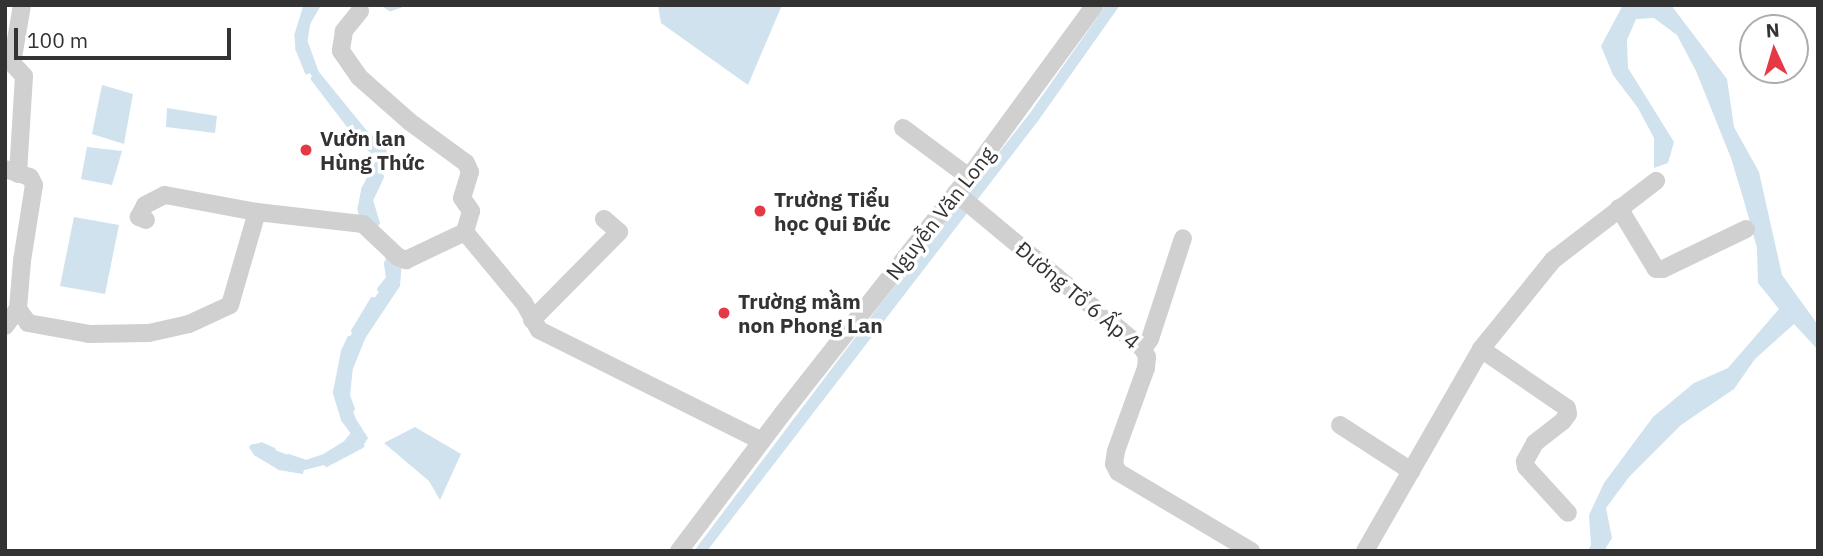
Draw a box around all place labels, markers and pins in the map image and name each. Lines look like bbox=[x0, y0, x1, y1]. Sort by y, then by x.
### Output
place label: Vườn lan Hùng Thức bbox=[320, 125, 425, 175]
marker: Vườn lan Hùng Thức bbox=[298, 142, 314, 158]
place label: Trường Tiểu học Qui Đức bbox=[774, 186, 891, 236]
marker: Trường Tiểu học Qui Đức bbox=[752, 203, 768, 219]
place label: Trường mầm non Phong Lan bbox=[738, 288, 883, 338]
marker: Trường mầm non Phong Lan bbox=[716, 305, 732, 321]

